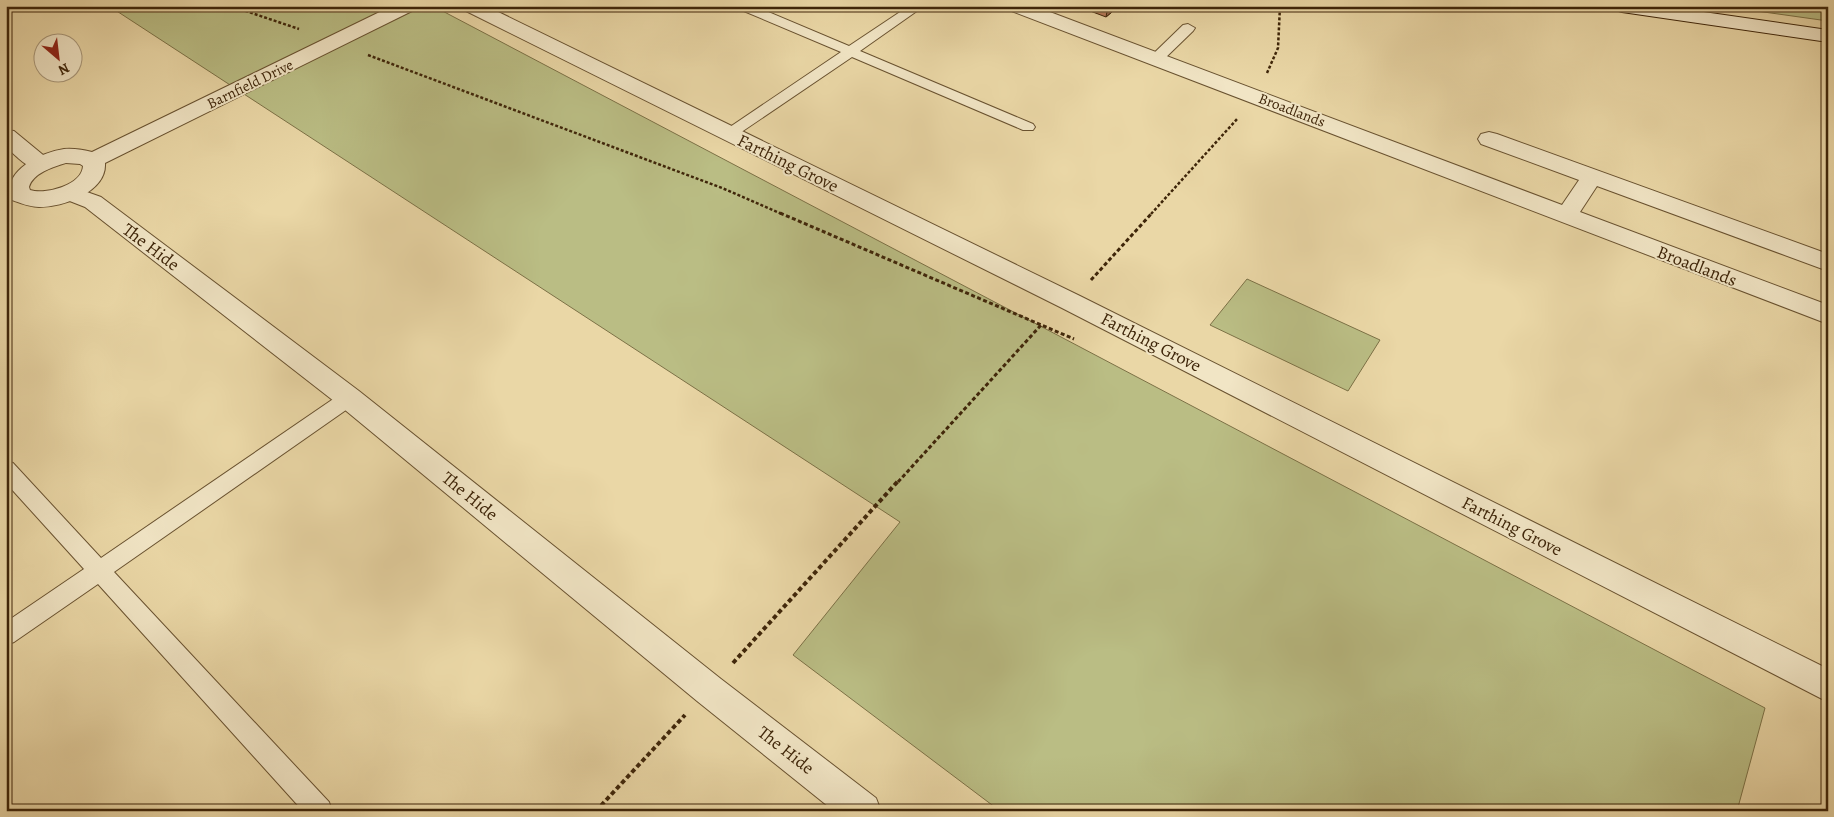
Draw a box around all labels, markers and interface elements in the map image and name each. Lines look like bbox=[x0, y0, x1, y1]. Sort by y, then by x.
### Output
north arrow bbox=[32, 32, 82, 82]
street label: Barnfield Drive bbox=[203, 54, 297, 114]
text: N bbox=[55, 58, 73, 80]
street label: Broadlands bbox=[1256, 88, 1328, 132]
street label: Farthing Grove bbox=[733, 128, 843, 198]
street label: The Hide bbox=[118, 218, 184, 276]
street label: Broadlands bbox=[1654, 240, 1740, 292]
street label: Farthing Grove bbox=[1097, 306, 1205, 378]
street label: The Hide bbox=[437, 466, 503, 526]
street label: Farthing Grove bbox=[1458, 490, 1566, 562]
street label: The Hide bbox=[753, 720, 819, 780]

